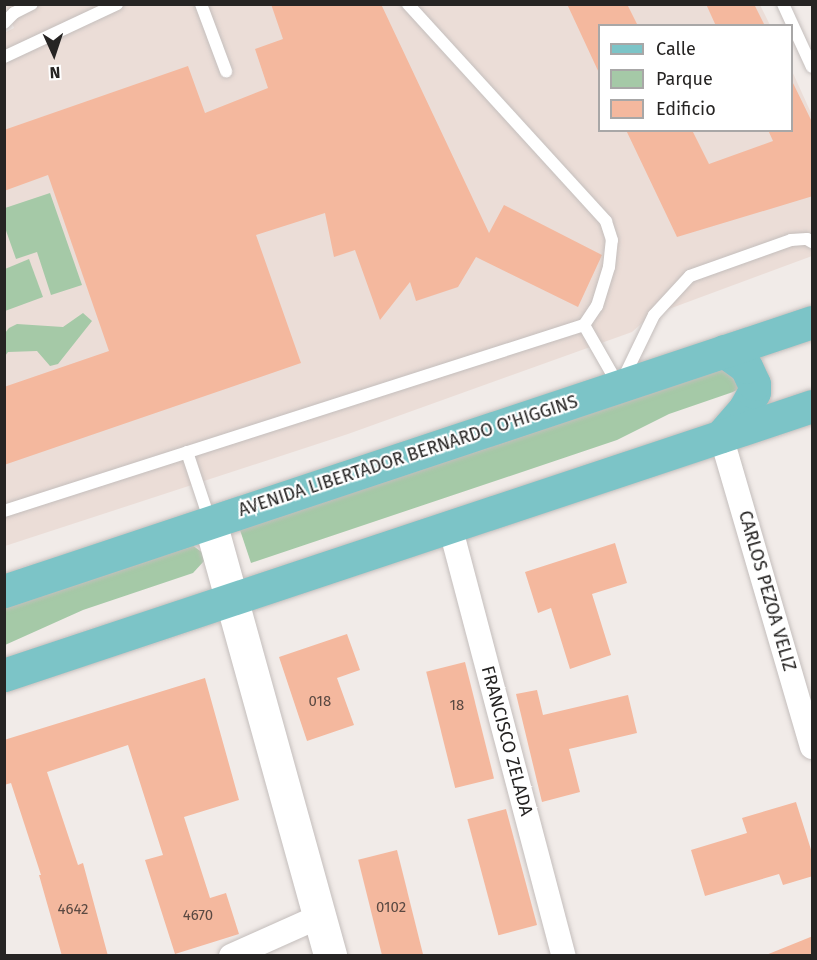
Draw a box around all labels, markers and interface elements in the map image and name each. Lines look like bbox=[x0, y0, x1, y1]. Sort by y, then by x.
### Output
north arrow bbox=[24, 24, 84, 84]
legend bbox=[598, 24, 793, 132]
text: Calle bbox=[656, 38, 696, 60]
text: N bbox=[49, 63, 61, 82]
text: Parque bbox=[656, 68, 713, 90]
text: Edificio bbox=[656, 98, 716, 120]
street label: AVENIDA LIBERTADOR BERNARDO O'HIGGINS bbox=[236, 391, 580, 521]
street label: CARLOS PEZOA VELIZ bbox=[734, 508, 800, 674]
street label: FRANCISCO ZELADA bbox=[477, 664, 537, 818]
house number: 018 bbox=[309, 693, 331, 711]
house number: 18 bbox=[450, 697, 464, 715]
house number: 0102 bbox=[376, 899, 406, 917]
house number: 4642 bbox=[57, 901, 89, 919]
house number: 4670 bbox=[183, 907, 213, 925]

